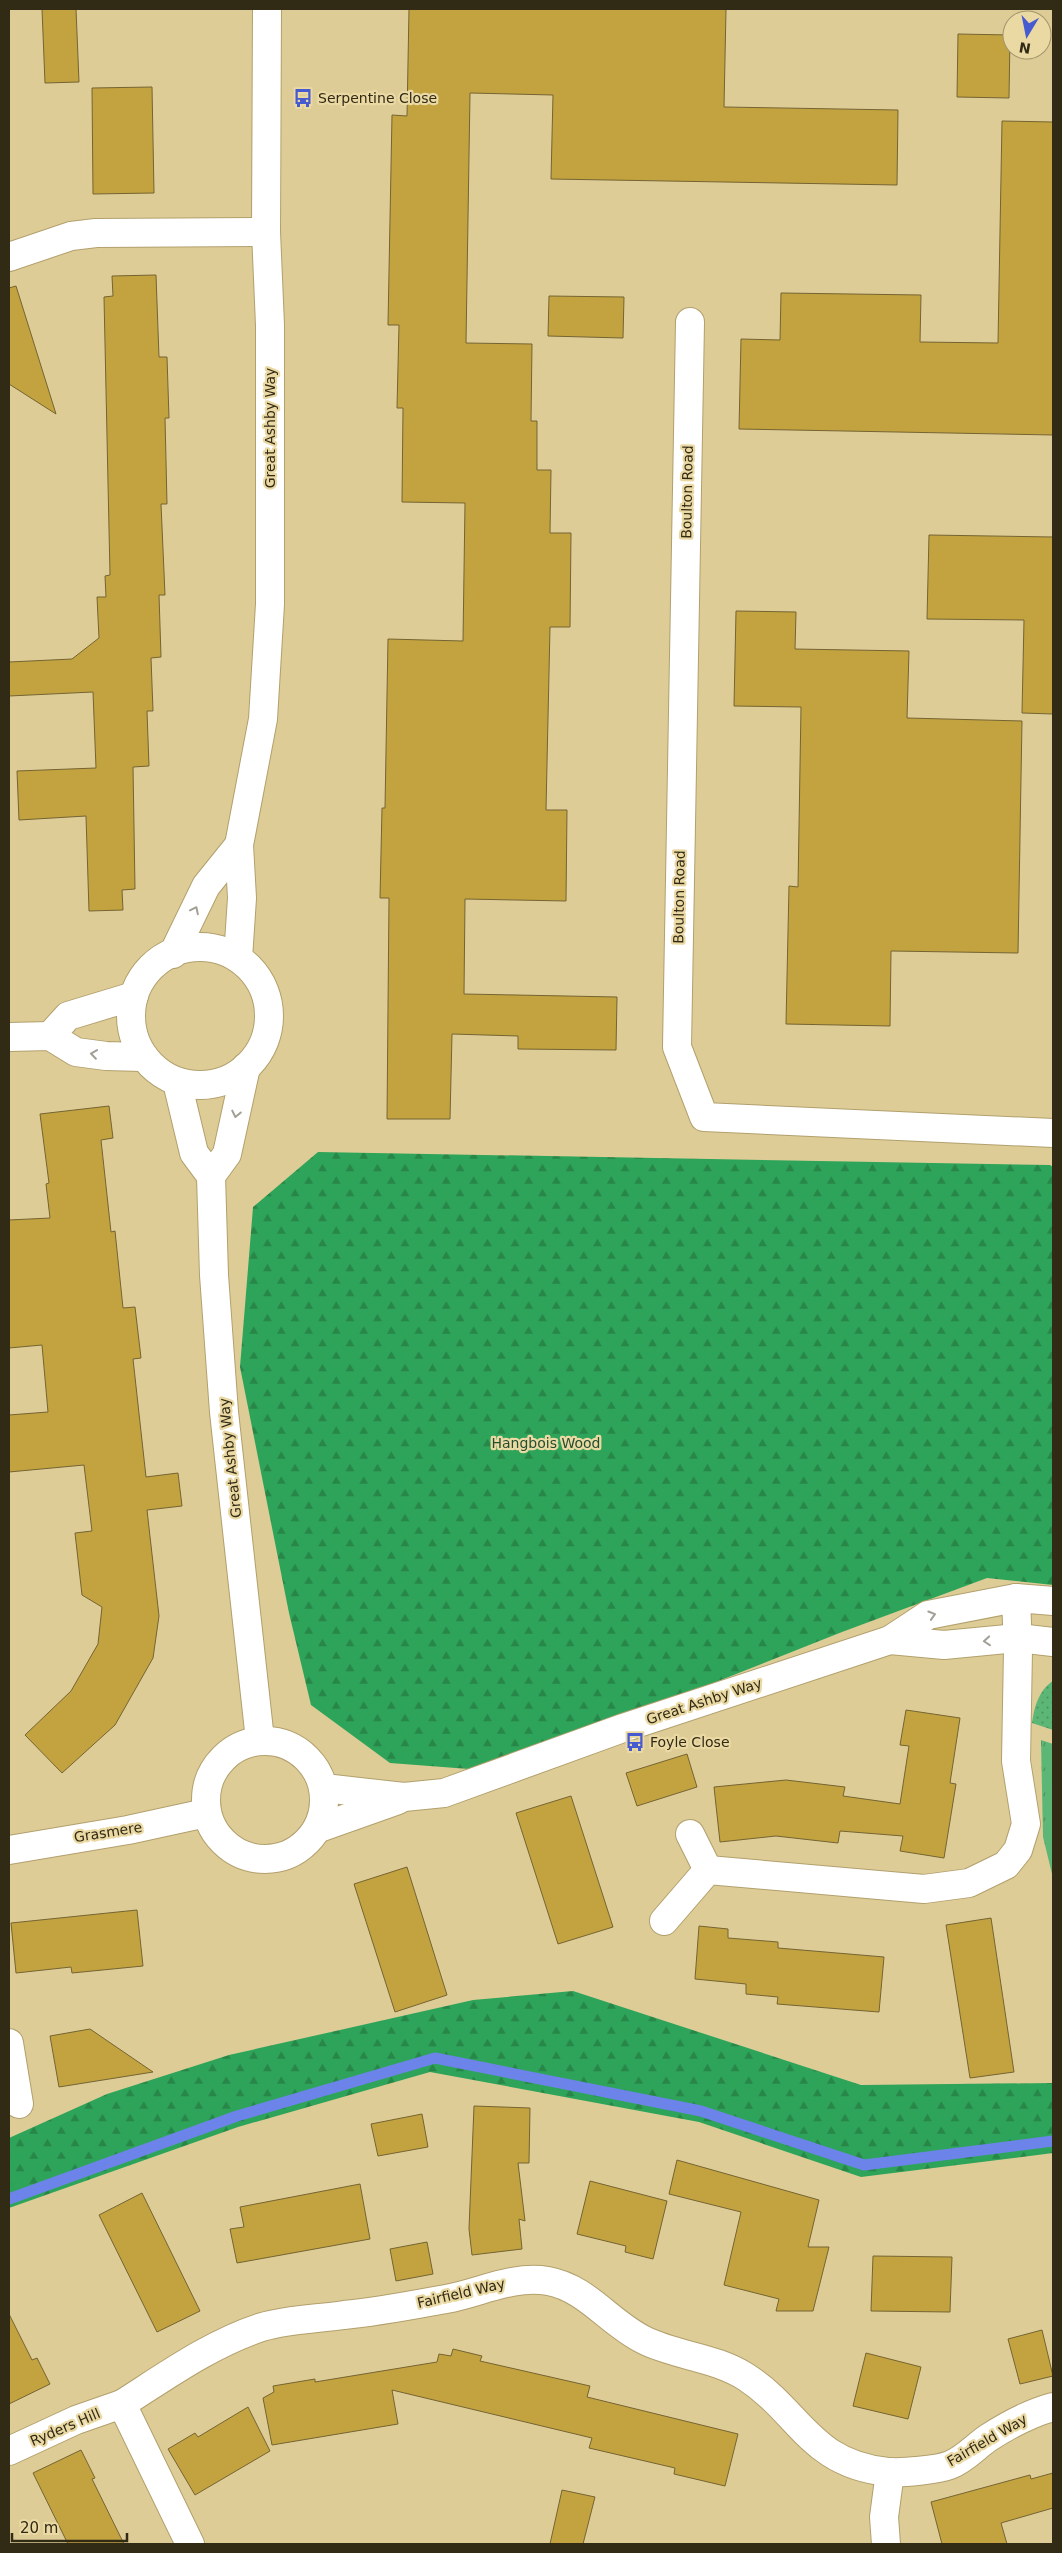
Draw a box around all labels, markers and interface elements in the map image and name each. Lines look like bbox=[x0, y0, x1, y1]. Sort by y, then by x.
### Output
north arrow bbox=[1002, 10, 1052, 60]
text: N bbox=[1018, 39, 1032, 57]
bus stop icon: Serpentine Close bbox=[292, 87, 314, 109]
place label: Serpentine Close bbox=[318, 90, 437, 106]
street label: Great Ashby Way bbox=[262, 368, 278, 488]
street label: Boulton Road bbox=[678, 445, 696, 539]
street label: Boulton Road bbox=[670, 850, 688, 944]
one-way arrow bbox=[188, 906, 199, 915]
one-way arrow bbox=[90, 1050, 98, 1060]
one-way arrow bbox=[231, 1110, 242, 1119]
street label: Great Ashby Way bbox=[216, 1397, 244, 1519]
park label: Hangbois Wood bbox=[492, 1435, 601, 1451]
one-way arrow bbox=[927, 1610, 936, 1620]
one-way arrow bbox=[983, 1635, 991, 1646]
street label: Great Ashby Way bbox=[644, 1675, 764, 1727]
bus stop icon: Foyle Close bbox=[624, 1731, 646, 1753]
place label: Foyle Close bbox=[650, 1734, 730, 1750]
street label: Grasmere bbox=[73, 1819, 143, 1845]
street label: Fairfield Way bbox=[416, 2275, 506, 2311]
street label: Ryders Hill bbox=[28, 2405, 102, 2449]
street label: Fairfield Way bbox=[944, 2411, 1030, 2469]
scale bar bbox=[12, 2510, 128, 2542]
text: 20 m bbox=[20, 2519, 58, 2537]

